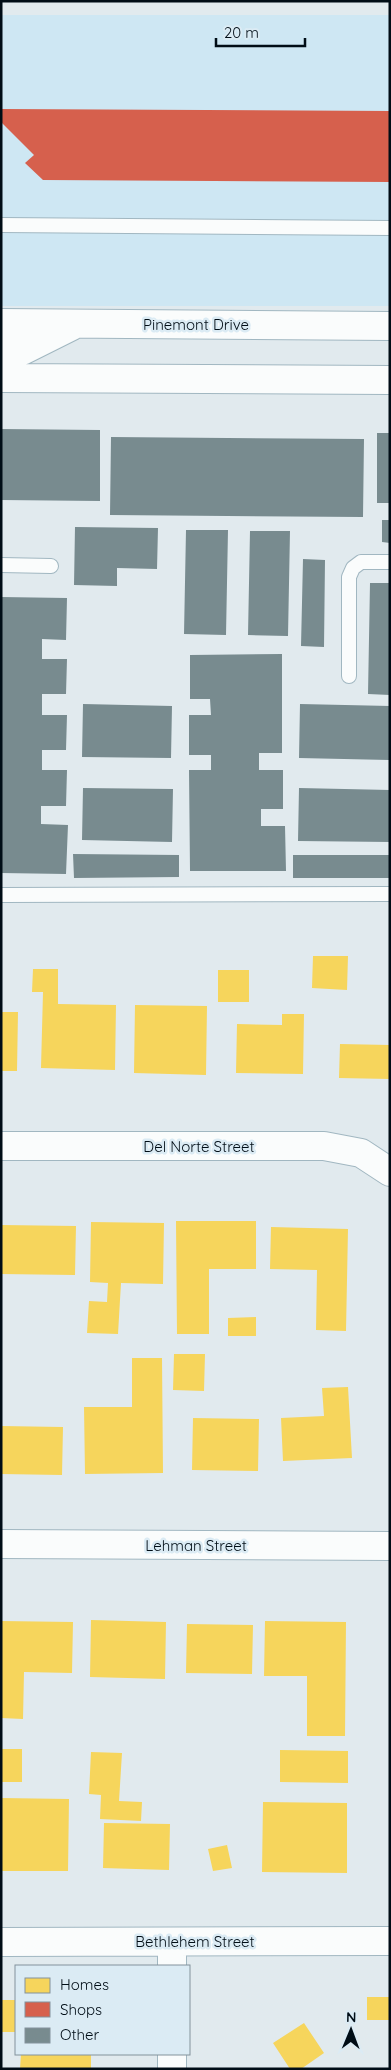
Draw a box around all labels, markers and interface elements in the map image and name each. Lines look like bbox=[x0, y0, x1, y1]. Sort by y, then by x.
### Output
scale bar bbox=[216, 15, 305, 47]
text: 20 m bbox=[224, 23, 259, 42]
street label: Pinemont Drive bbox=[143, 315, 249, 334]
street label: Del Norte Street bbox=[143, 1137, 255, 1156]
street label: Lehman Street bbox=[145, 1536, 247, 1555]
street label: Bethlehem Street bbox=[135, 1932, 255, 1951]
legend bbox=[15, 1965, 190, 2055]
text: Homes bbox=[60, 1975, 109, 1994]
text: Shops bbox=[60, 2000, 102, 2019]
north arrow bbox=[326, 2005, 376, 2055]
text: N bbox=[346, 2008, 357, 2026]
text: Other bbox=[60, 2025, 100, 2044]

